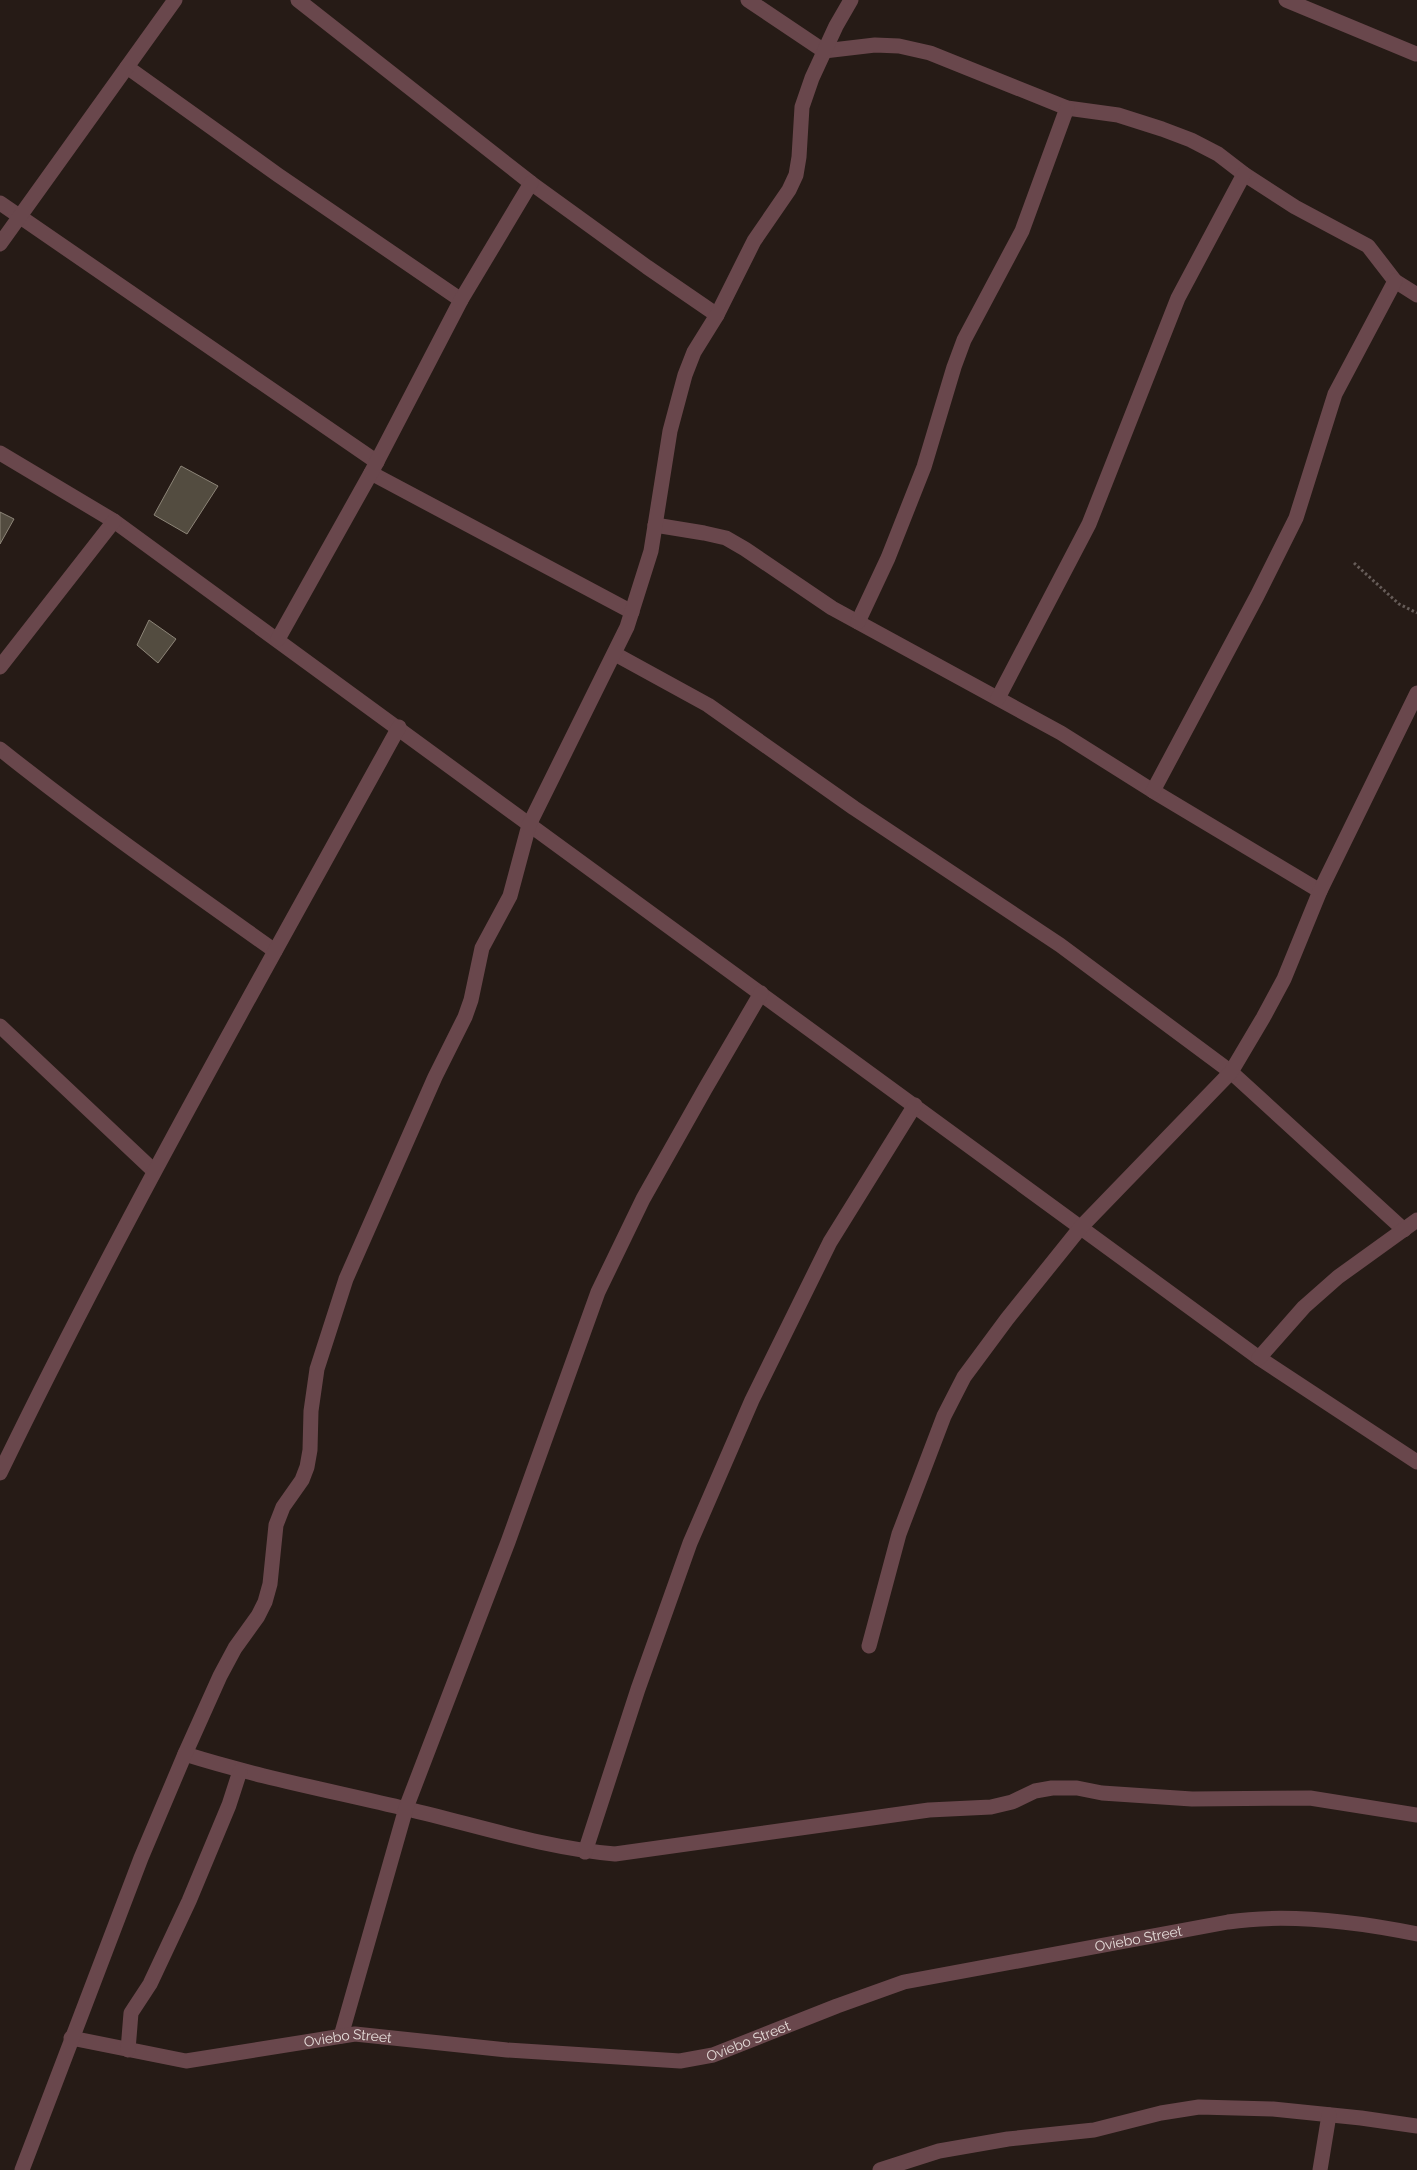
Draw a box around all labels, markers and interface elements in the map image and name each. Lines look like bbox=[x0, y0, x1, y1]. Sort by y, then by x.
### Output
street label: Oviebo Street bbox=[1093, 1923, 1184, 1955]
street label: Oviebo Street bbox=[705, 2017, 793, 2064]
street label: Oviebo Street bbox=[303, 2026, 393, 2050]

